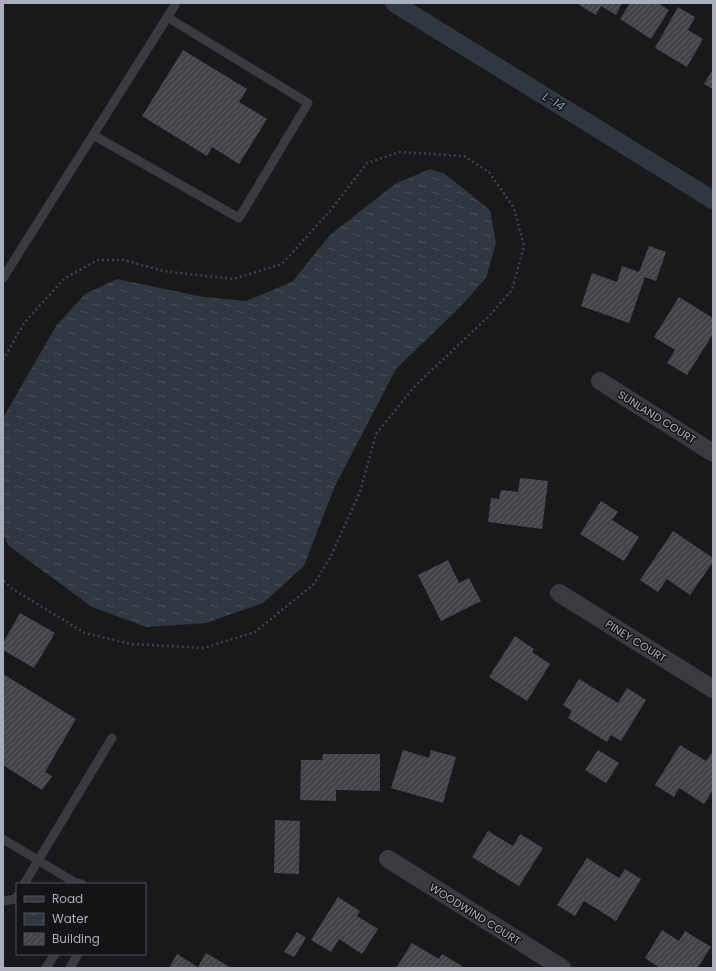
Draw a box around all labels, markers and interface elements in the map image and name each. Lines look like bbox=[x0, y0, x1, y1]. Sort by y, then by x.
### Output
water label: L-14 bbox=[540, 88, 569, 115]
street label: SUNLAND COURT bbox=[615, 387, 699, 448]
street label: PINEY COURT bbox=[602, 616, 670, 666]
street label: WOODWIND COURT bbox=[426, 879, 524, 949]
legend bbox=[16, 883, 146, 955]
text: Road bbox=[52, 890, 83, 907]
text: Water bbox=[52, 910, 89, 927]
text: Building bbox=[52, 930, 100, 947]

